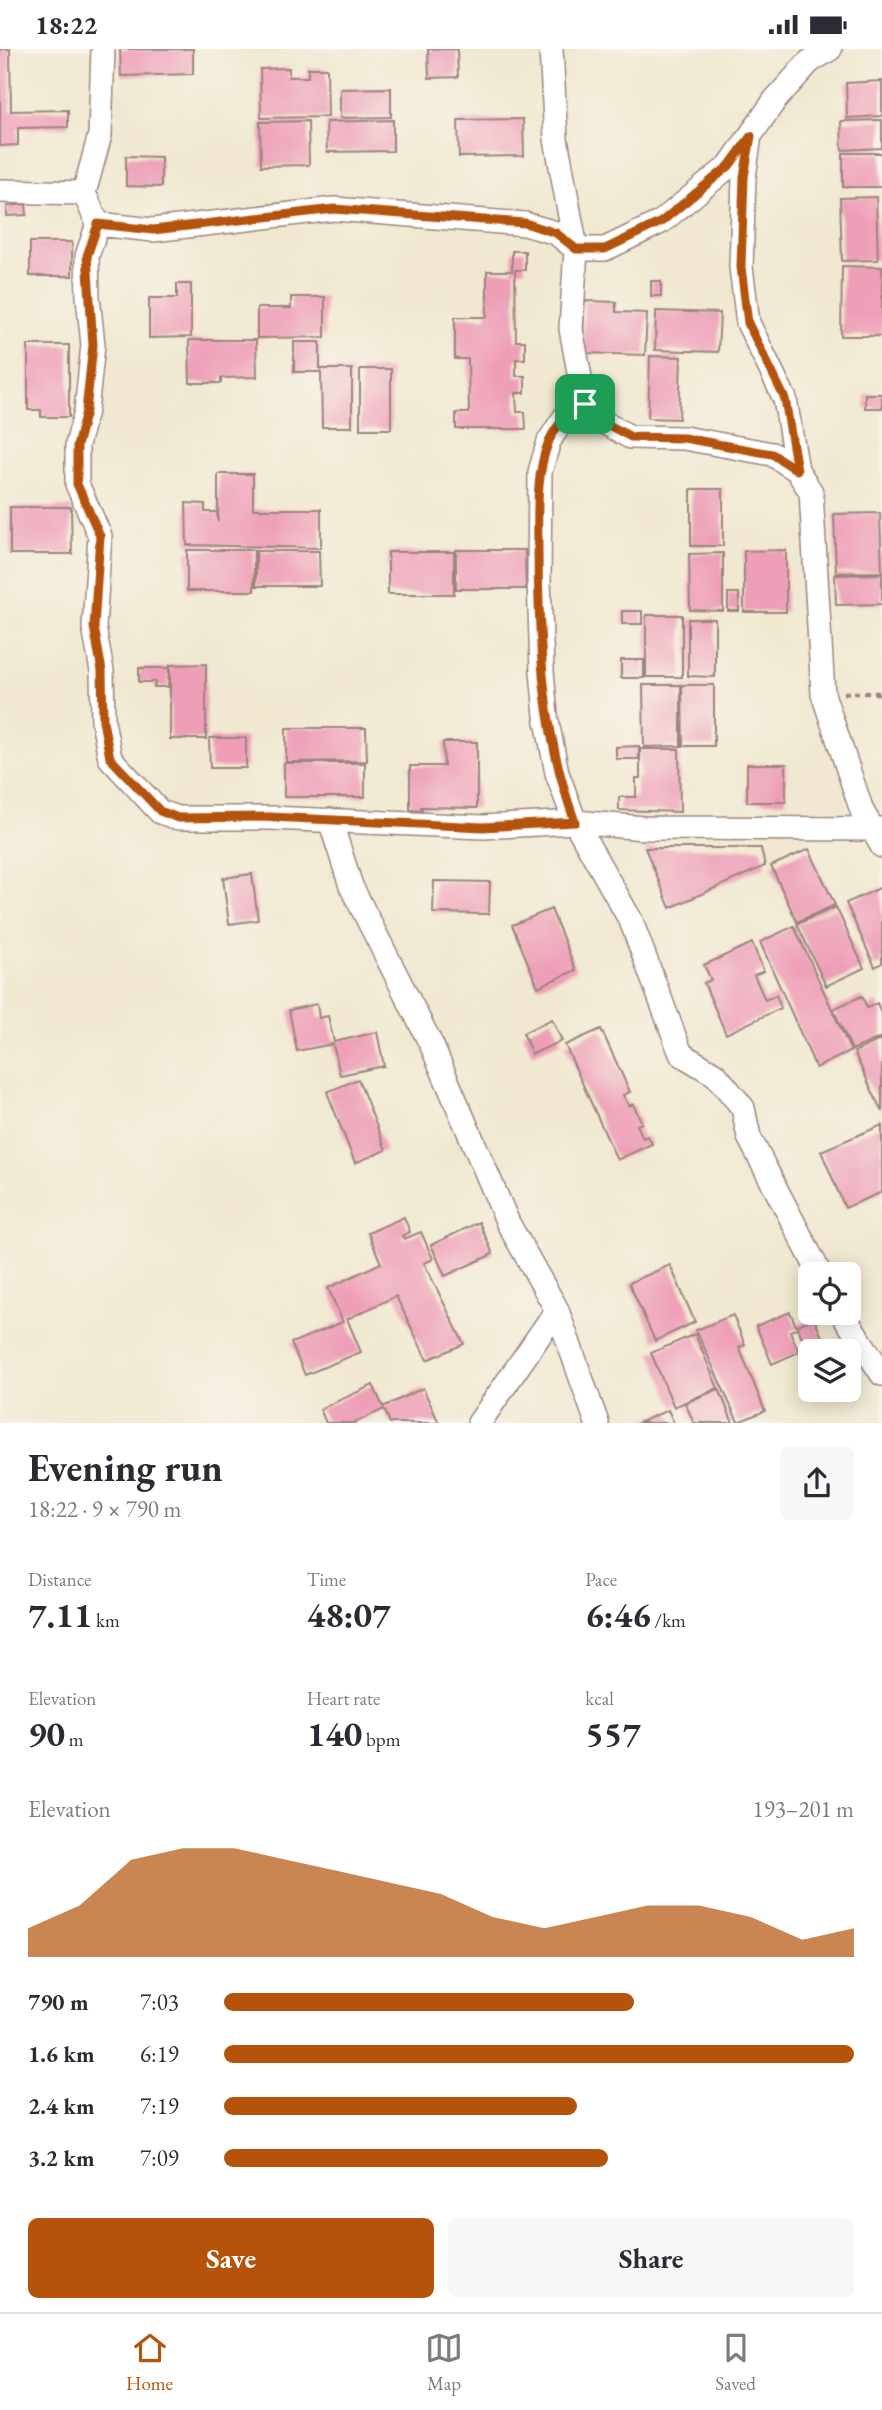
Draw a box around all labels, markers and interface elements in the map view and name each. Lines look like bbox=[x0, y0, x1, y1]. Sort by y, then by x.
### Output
text: 18:22 bbox=[35, 8, 97, 42]
pin bbox=[555, 374, 615, 434]
icon: arrive bbox=[566, 385, 604, 423]
map controls bbox=[798, 1262, 861, 1402]
button: locate bbox=[798, 1262, 861, 1325]
button: layers bbox=[798, 1339, 861, 1402]
text: Evening run bbox=[28, 1443, 223, 1492]
button: share bbox=[780, 1446, 854, 1520]
text: 18:22 · 9 × 790 m bbox=[28, 1494, 181, 1524]
text: Distance bbox=[28, 1567, 91, 1592]
text: Time bbox=[307, 1567, 346, 1592]
text: Pace bbox=[585, 1567, 617, 1592]
text: 7.11 bbox=[28, 1592, 92, 1637]
text: 48:07 bbox=[307, 1592, 391, 1637]
text: 6:46 bbox=[585, 1592, 651, 1637]
text: km bbox=[92, 1608, 120, 1633]
text: /km bbox=[651, 1608, 686, 1633]
text: Elevation bbox=[28, 1686, 96, 1711]
text: Heart rate bbox=[307, 1686, 380, 1711]
text: kcal bbox=[585, 1686, 614, 1711]
text: 90 bbox=[28, 1711, 65, 1756]
text: 140 bbox=[307, 1711, 362, 1756]
text: 557 bbox=[585, 1711, 641, 1756]
text: m bbox=[65, 1727, 84, 1752]
text: bpm bbox=[362, 1727, 400, 1752]
text: Elevation bbox=[28, 1794, 111, 1824]
text: 193–201 m bbox=[753, 1794, 854, 1824]
text: 790 m bbox=[28, 1987, 89, 2017]
text: 7:03 bbox=[140, 1987, 179, 2017]
text: 1.6 km bbox=[28, 2039, 95, 2069]
text: 6:19 bbox=[140, 2039, 179, 2069]
text: 2.4 km bbox=[28, 2091, 95, 2121]
text: 7:19 bbox=[140, 2091, 179, 2121]
text: 3.2 km bbox=[28, 2143, 95, 2173]
text: 7:09 bbox=[140, 2143, 179, 2173]
button: Save bbox=[28, 2218, 434, 2298]
button: Share bbox=[448, 2218, 854, 2298]
tab: Home bbox=[126, 2329, 173, 2396]
tab: Map bbox=[425, 2329, 463, 2396]
tab: Saved bbox=[715, 2329, 756, 2396]

